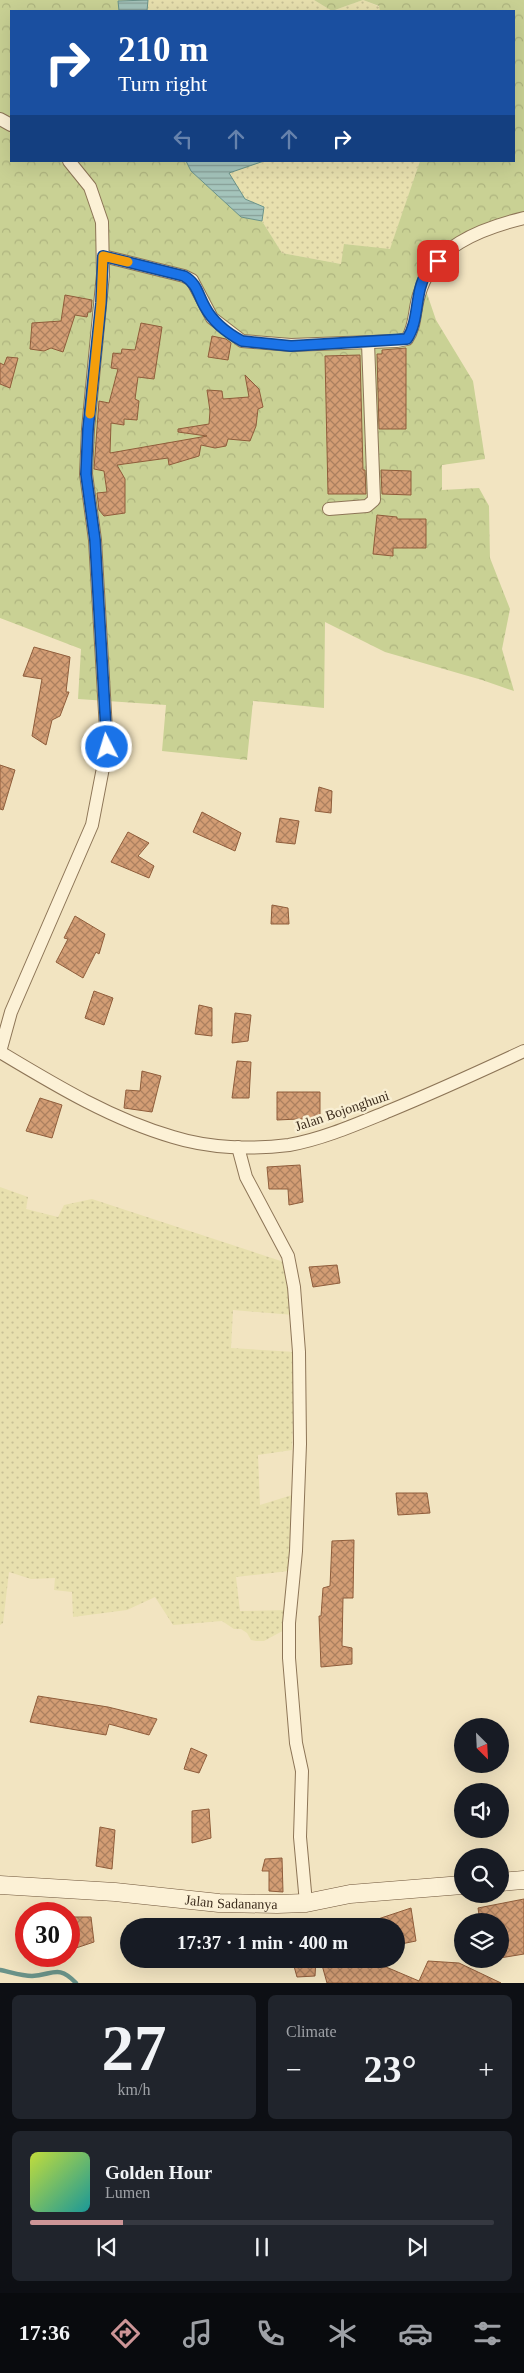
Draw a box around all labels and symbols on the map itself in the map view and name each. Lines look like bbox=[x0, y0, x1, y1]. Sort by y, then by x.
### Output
pin bbox=[417, 240, 459, 282]
position arrow bbox=[80, 720, 132, 772]
street label: Jalan Bojonghuni bbox=[293, 1088, 391, 1134]
north arrow bbox=[454, 1718, 509, 1772]
street label: Jalan Sadananya bbox=[184, 1892, 279, 1912]
speed limit sign: 30 bbox=[15, 1902, 80, 1967]

